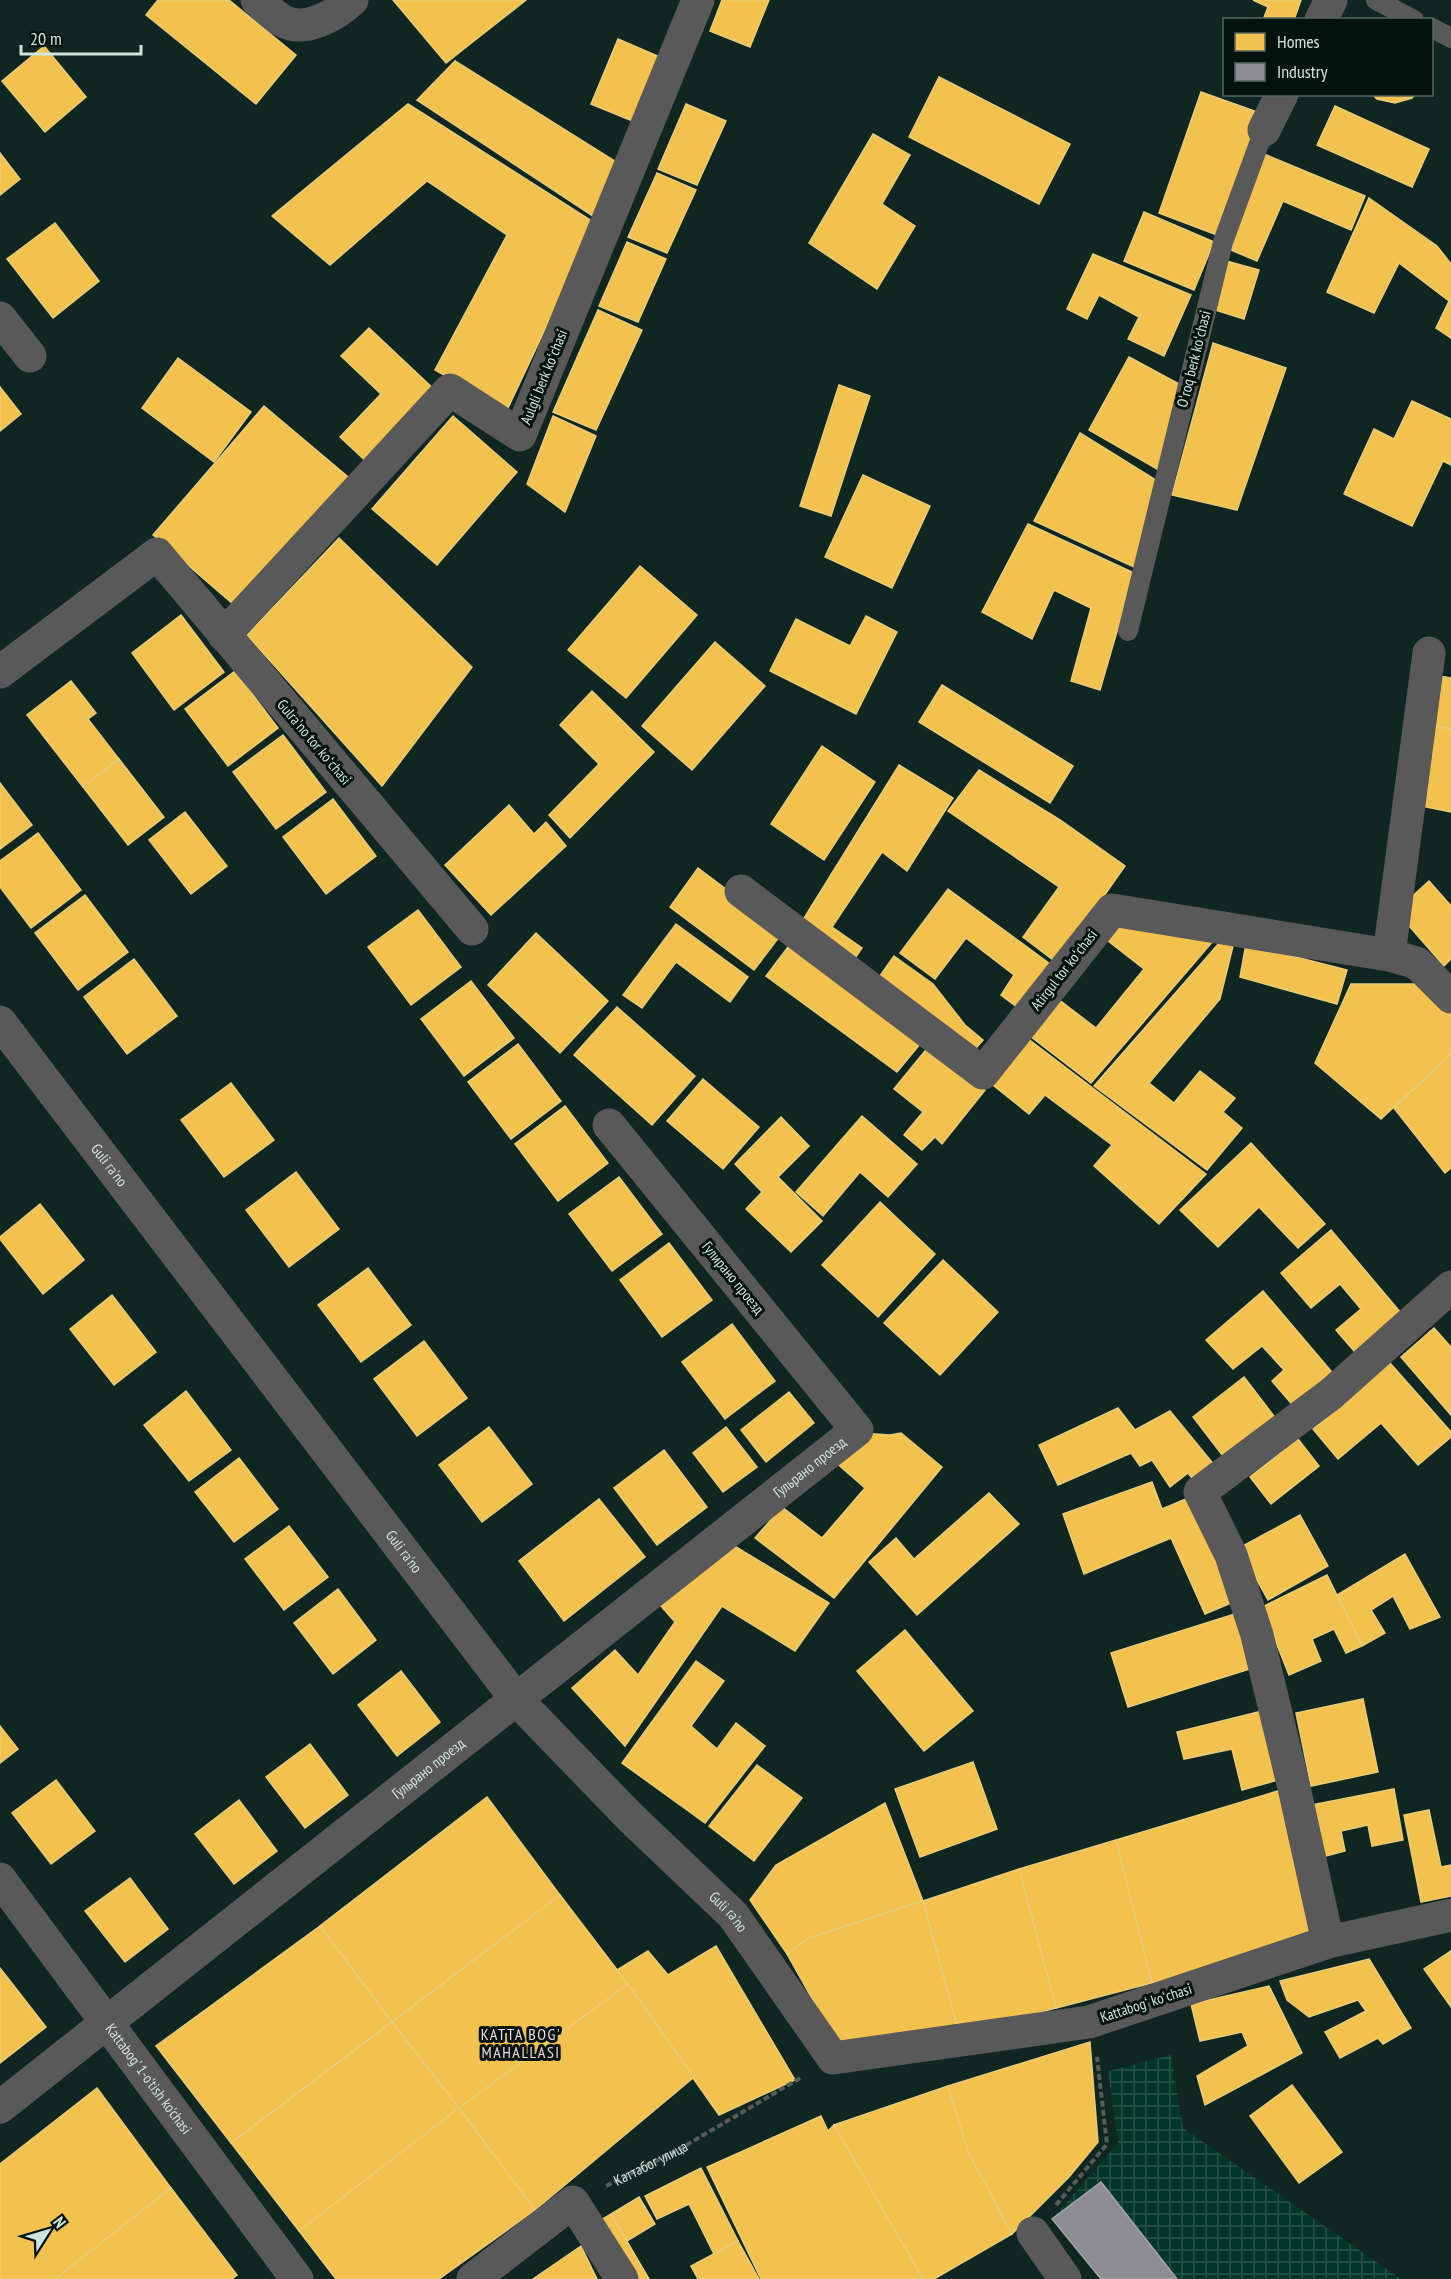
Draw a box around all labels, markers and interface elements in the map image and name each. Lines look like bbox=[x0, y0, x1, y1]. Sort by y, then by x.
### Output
scale bar bbox=[21, 18, 141, 56]
legend bbox=[1223, 18, 1433, 96]
text: 20 m bbox=[30, 27, 62, 50]
text: Homes bbox=[1277, 30, 1320, 53]
text: Industry bbox=[1277, 60, 1328, 83]
street label: Oʻroq berk koʻchasi bbox=[1172, 309, 1215, 409]
street label: Aulgli berk koʻchasi bbox=[516, 327, 571, 427]
street label: Gulraʼno tor koʻchasi bbox=[273, 695, 356, 788]
street label: Atirgul tor koʻchasi bbox=[1026, 925, 1101, 1014]
street label: Guli ra'no bbox=[87, 1140, 132, 1190]
street label: Гулирано проезд bbox=[698, 1237, 769, 1318]
street label: Гульрано проезд bbox=[769, 1432, 850, 1501]
street label: Guli ra'no bbox=[382, 1526, 426, 1577]
street label: Гульрано проезд bbox=[388, 1733, 469, 1803]
street label: Guli ra'no bbox=[705, 1887, 752, 1936]
street label: Kattabogʻ koʻchasi bbox=[1098, 1979, 1194, 2026]
street label: Kattabog' 1-o'tish ko'chasi bbox=[102, 2020, 196, 2138]
district label: KATTA BOG' MAHALLASI bbox=[481, 2024, 561, 2062]
street label: Каттабог улица bbox=[610, 2136, 691, 2190]
north arrow bbox=[18, 2201, 78, 2261]
text: N bbox=[49, 2213, 71, 2231]

